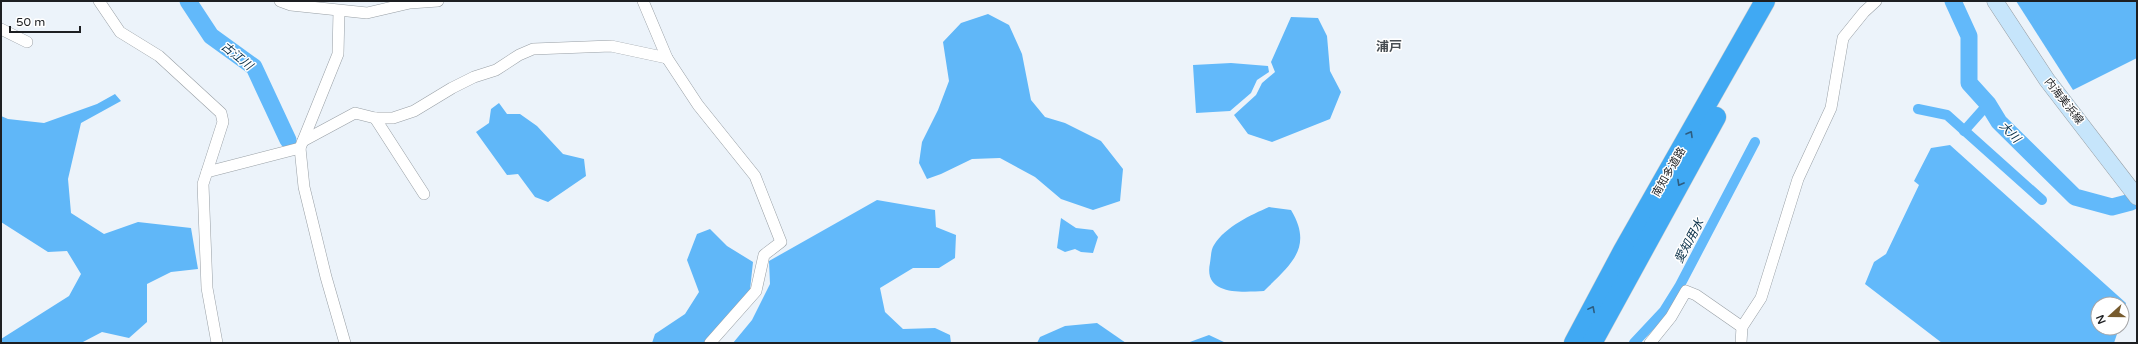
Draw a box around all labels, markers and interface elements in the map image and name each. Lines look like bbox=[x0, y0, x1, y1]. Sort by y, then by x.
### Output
scale bar bbox=[10, 8, 80, 34]
text: 50 m bbox=[16, 15, 45, 29]
water label: 古江川 bbox=[219, 39, 257, 74]
district label: 浦戸 bbox=[1376, 39, 1402, 55]
street label: 内海美浜線 bbox=[2042, 75, 2086, 127]
water label: 大川 bbox=[1997, 118, 2025, 147]
one-way arrow bbox=[1686, 131, 1693, 138]
street label: 南知多道路 bbox=[1650, 145, 1688, 199]
one-way arrow bbox=[1677, 178, 1684, 186]
water label: 愛知用水 bbox=[1672, 215, 1707, 265]
north arrow bbox=[2090, 296, 2130, 336]
one-way arrow bbox=[1588, 305, 1595, 313]
text: N bbox=[2093, 313, 2109, 326]

